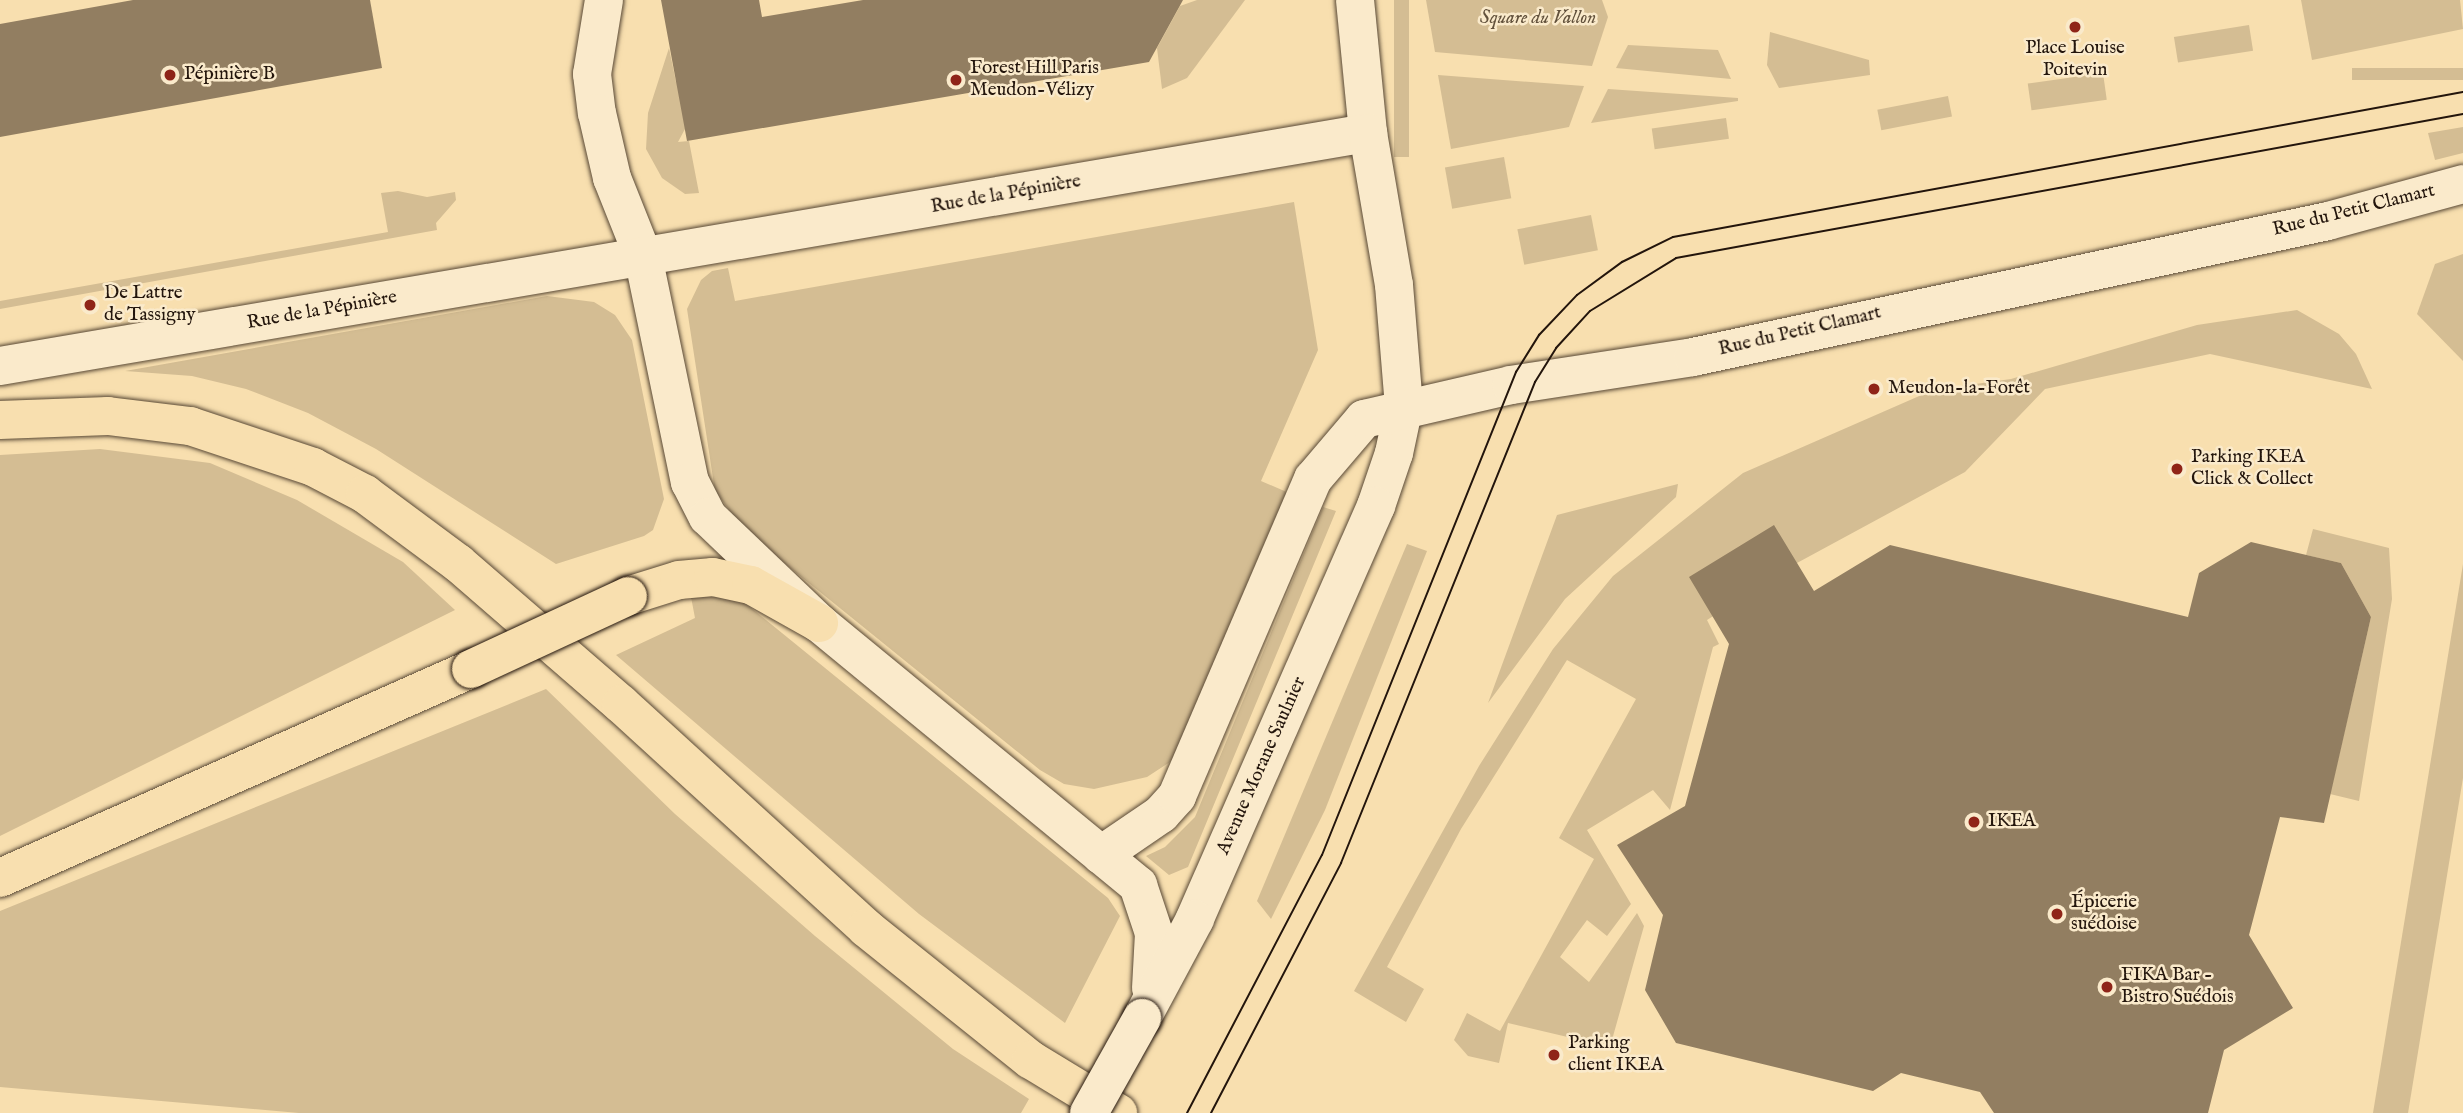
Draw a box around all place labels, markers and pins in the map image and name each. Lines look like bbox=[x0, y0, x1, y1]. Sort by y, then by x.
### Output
marker: Place Louise Poitevin bbox=[2067, 19, 2083, 35]
place label: Place Louise Poitevin bbox=[2025, 38, 2125, 82]
place label: Forest Hill Paris Meudon-Vélizy bbox=[970, 58, 1099, 102]
place label: Pépinière B bbox=[184, 64, 275, 86]
marker: Pépinière B bbox=[162, 67, 178, 83]
marker: Forest Hill Paris Meudon-Vélizy bbox=[948, 72, 964, 88]
place label: De Lattre de Tassigny bbox=[104, 283, 196, 327]
marker: De Lattre de Tassigny bbox=[82, 297, 98, 313]
place label: Meudon-la-Forêt bbox=[1888, 378, 2030, 400]
marker: Meudon-la-Forêt bbox=[1866, 381, 1882, 397]
place label: Parking IKEA Click & Collect bbox=[2191, 447, 2313, 491]
marker: Parking IKEA Click & Collect bbox=[2169, 461, 2185, 477]
place label: IKEA bbox=[1988, 811, 2036, 833]
marker: IKEA bbox=[1966, 814, 1982, 830]
place label: Épicerie suédoise bbox=[2071, 892, 2137, 936]
marker: Épicerie suédoise bbox=[2049, 906, 2065, 922]
place label: FIKA Bar - Bistro Suédois bbox=[2121, 965, 2234, 1009]
marker: FIKA Bar - Bistro Suédois bbox=[2099, 979, 2115, 995]
place label: Parking client IKEA bbox=[1568, 1033, 1664, 1077]
marker: Parking client IKEA bbox=[1546, 1047, 1562, 1063]

